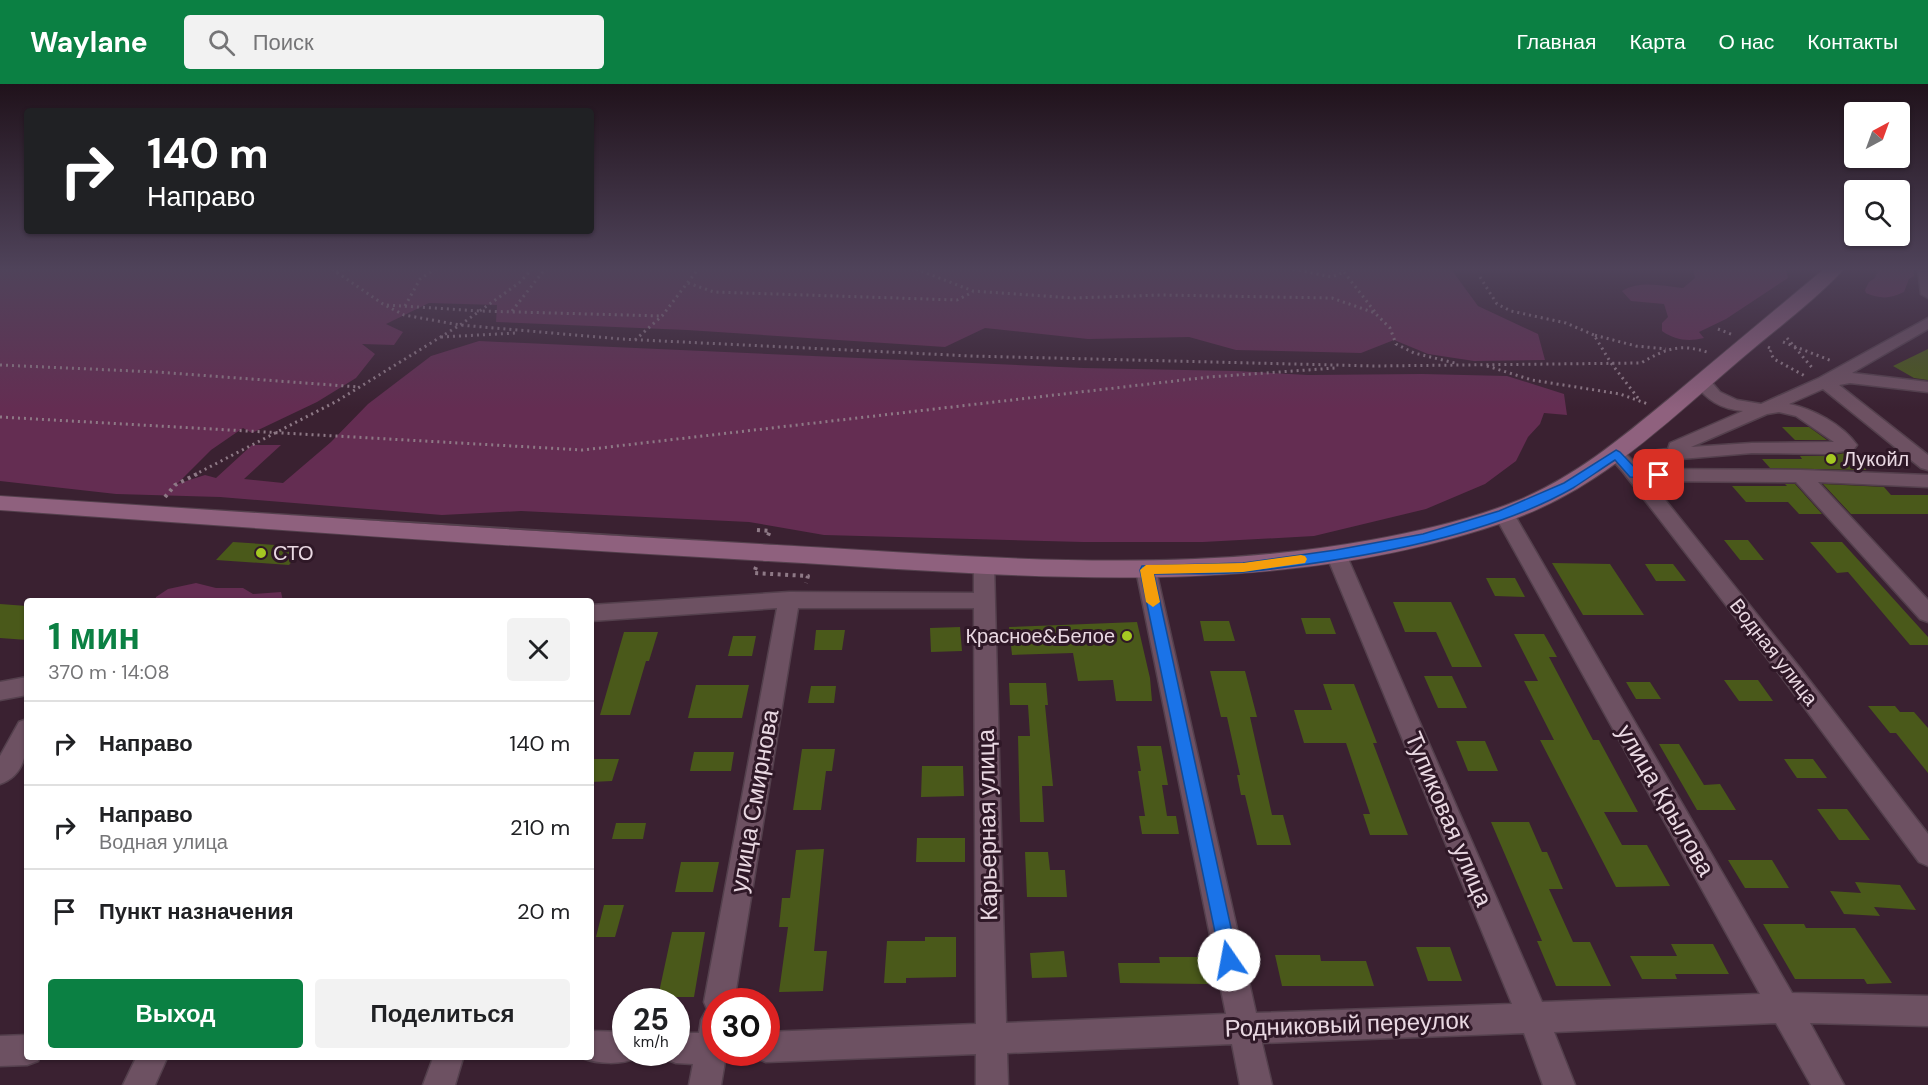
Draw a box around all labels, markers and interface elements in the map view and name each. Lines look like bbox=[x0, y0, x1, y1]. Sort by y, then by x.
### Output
search box bbox=[184, 15, 604, 69]
text: Waylane bbox=[30, 24, 148, 61]
icon: search bbox=[205, 26, 238, 59]
text: Поиск bbox=[253, 28, 314, 57]
text: Главная bbox=[1516, 28, 1596, 56]
text: Карта bbox=[1629, 28, 1686, 56]
text: О нас bbox=[1719, 28, 1774, 56]
text: Контакты bbox=[1807, 28, 1898, 56]
north arrow bbox=[1844, 102, 1910, 168]
map controls bbox=[1844, 102, 1910, 246]
text: 140 m bbox=[147, 126, 269, 181]
icon: right bbox=[48, 132, 126, 210]
text: Направо bbox=[147, 179, 255, 214]
button: search bbox=[1844, 180, 1910, 246]
place label: Лукойл bbox=[1843, 446, 1909, 472]
pin bbox=[1633, 449, 1684, 500]
marker: Лукойл bbox=[1824, 452, 1838, 466]
icon: arrive bbox=[1642, 458, 1675, 491]
place label: СТО bbox=[273, 540, 314, 566]
marker: СТО bbox=[254, 546, 268, 560]
street label: Водная улица bbox=[1724, 593, 1824, 712]
text: 1 мин bbox=[48, 613, 140, 660]
button: close bbox=[507, 618, 570, 681]
place label: Красное&Белое bbox=[965, 623, 1115, 649]
marker: Красное&Белое bbox=[1120, 629, 1134, 643]
text: 370 m · 14:08 bbox=[48, 659, 170, 685]
street label: улица Смирнова bbox=[723, 706, 785, 895]
street label: улица Крылова bbox=[1610, 718, 1722, 882]
icon: right bbox=[48, 727, 81, 760]
street label: Тупиковая улица bbox=[1398, 727, 1500, 912]
street label: Карьерная улица bbox=[970, 728, 1004, 921]
text: Направо bbox=[99, 729, 193, 758]
text: 140 m bbox=[509, 729, 570, 758]
text: Направо bbox=[99, 800, 193, 829]
icon: right bbox=[48, 811, 81, 844]
text: 210 m bbox=[510, 813, 570, 842]
text: Водная улица bbox=[99, 829, 228, 855]
icon: arrive bbox=[48, 895, 81, 928]
text: Пункт назначения bbox=[99, 897, 294, 926]
text: 20 m bbox=[517, 897, 570, 926]
position arrow bbox=[1197, 928, 1261, 992]
button: Выход bbox=[48, 979, 303, 1048]
button: Поделиться bbox=[315, 979, 570, 1048]
speed limit sign: 30 bbox=[702, 988, 780, 1066]
text: 25 bbox=[633, 1000, 669, 1039]
street label: Родниковый переулок bbox=[1224, 1004, 1470, 1044]
text: km/h bbox=[633, 1032, 669, 1052]

